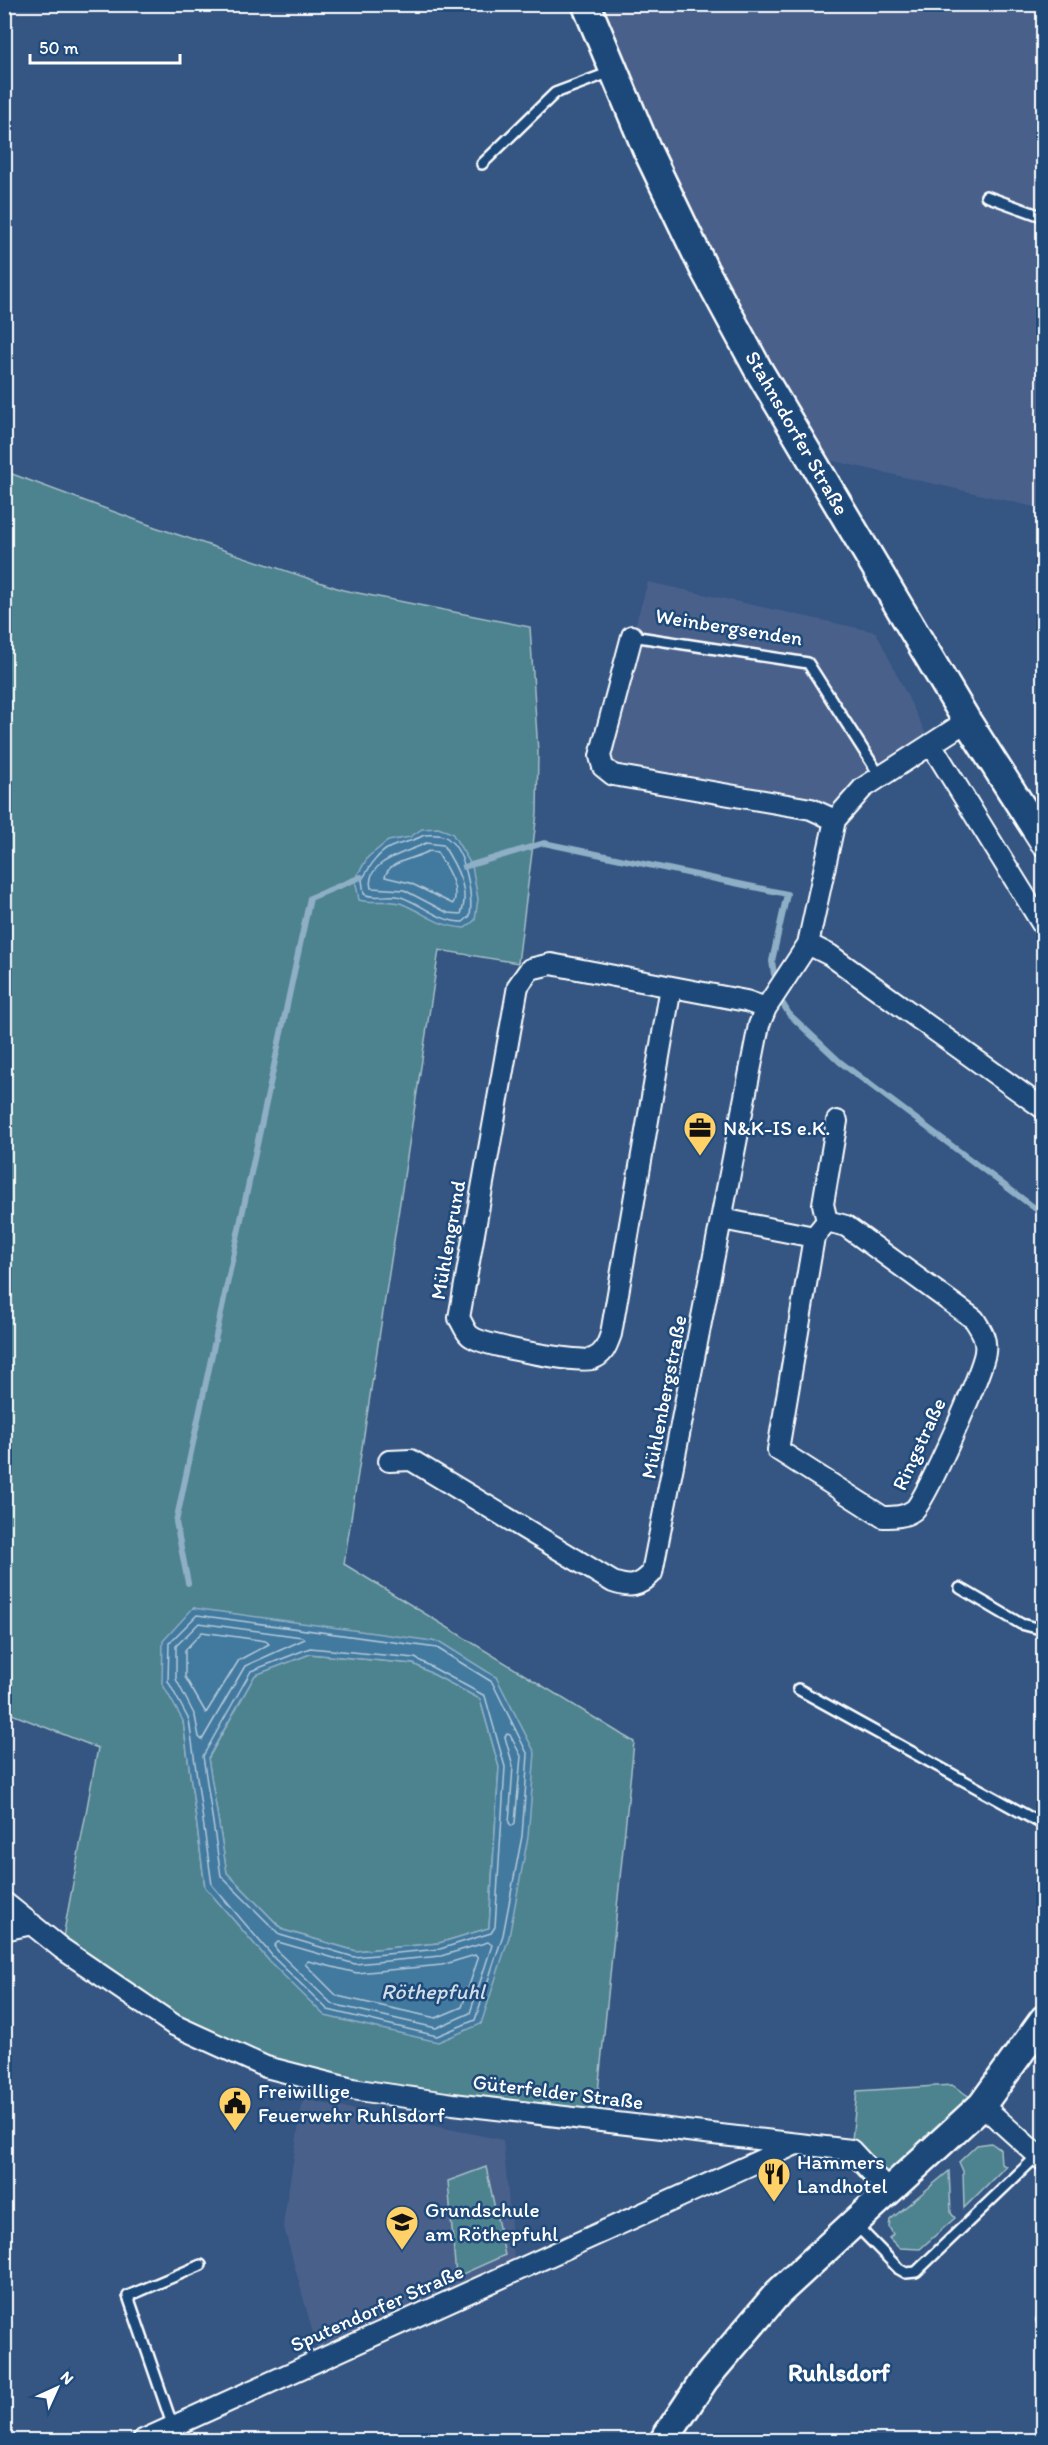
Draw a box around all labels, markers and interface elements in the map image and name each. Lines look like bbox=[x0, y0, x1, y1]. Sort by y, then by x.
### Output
scale bar bbox=[30, 27, 180, 65]
text: 50 m bbox=[39, 37, 79, 59]
street label: Stahnsdorfer Straße bbox=[740, 346, 855, 519]
street label: Weinbergsenden bbox=[654, 603, 804, 650]
office icon: N&K-IS e.K. bbox=[682, 1110, 718, 1157]
place label: N&K-IS e.K. bbox=[723, 1115, 830, 1140]
street label: Mühlengrund bbox=[425, 1178, 470, 1302]
street label: Mühlenbergstraße bbox=[635, 1313, 692, 1481]
street label: Ringstraße bbox=[886, 1394, 951, 1494]
water label: Röthepfuhl bbox=[381, 1978, 487, 2005]
street label: Güterfelder Straße bbox=[471, 2069, 645, 2114]
place label: Freiwillige Feuerwehr Ruhlsdorf bbox=[258, 2078, 445, 2127]
public building icon: Freiwillige Feuerwehr Ruhlsdorf bbox=[217, 2085, 253, 2132]
place label: Hammers Landhotel bbox=[797, 2149, 888, 2198]
restaurant icon: Hammers Landhotel bbox=[756, 2156, 792, 2203]
place label: Grundschule am Röthepfuhl bbox=[425, 2197, 558, 2246]
school or university icon: Grundschule am Röthepfuhl bbox=[384, 2204, 420, 2251]
street label: Sputendorfer Straße bbox=[286, 2258, 467, 2357]
north arrow bbox=[27, 2358, 87, 2418]
district label: Ruhlsdorf bbox=[788, 2358, 891, 2387]
text: N bbox=[57, 2367, 78, 2388]

